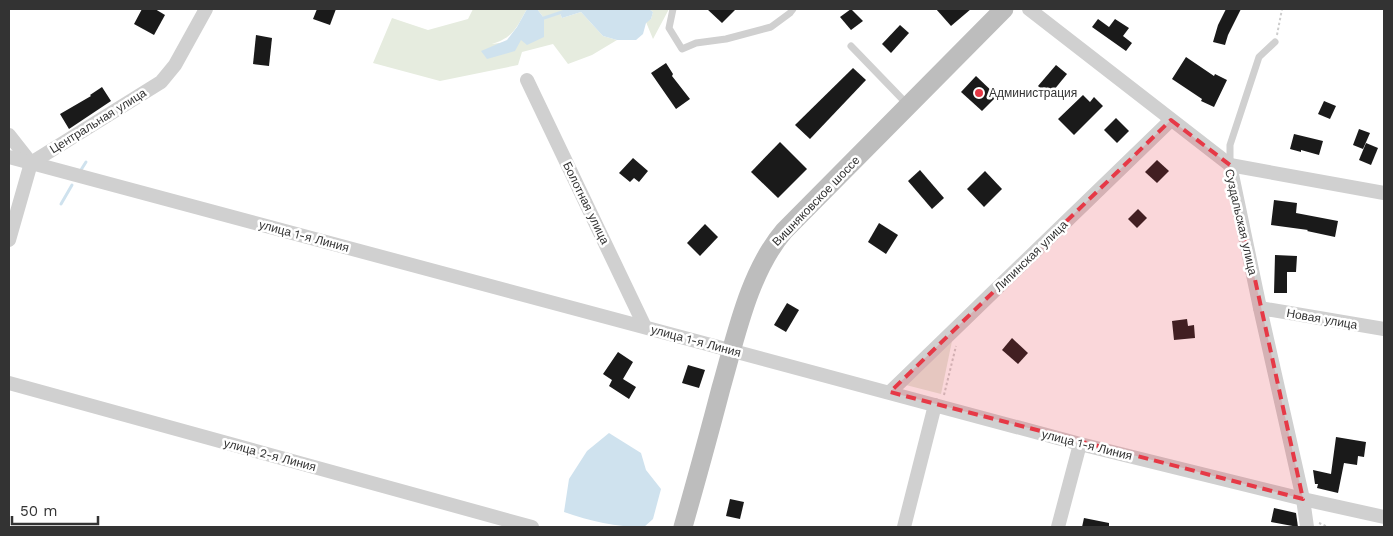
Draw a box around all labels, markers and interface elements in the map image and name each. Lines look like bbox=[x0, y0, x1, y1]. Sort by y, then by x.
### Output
street label: Центральная улица bbox=[47, 85, 149, 156]
place label: Администрация bbox=[989, 86, 1077, 100]
marker: Администрация bbox=[973, 87, 985, 99]
street label: Вишняковское шоссе bbox=[769, 153, 863, 249]
street label: Болотная улица bbox=[560, 159, 612, 247]
street label: Суздальская улица bbox=[1222, 168, 1260, 277]
street label: улица 1-я Линия bbox=[257, 217, 351, 255]
street label: Липинская улица bbox=[992, 217, 1071, 294]
street label: Новая улица bbox=[1285, 306, 1359, 332]
street label: улица 1-я Линия bbox=[649, 322, 743, 360]
street label: улица 1-я Линия bbox=[1040, 427, 1134, 463]
street label: улица 2-я Линия bbox=[222, 436, 318, 474]
scale bar bbox=[12, 494, 99, 526]
text: 50 m bbox=[20, 502, 57, 520]

